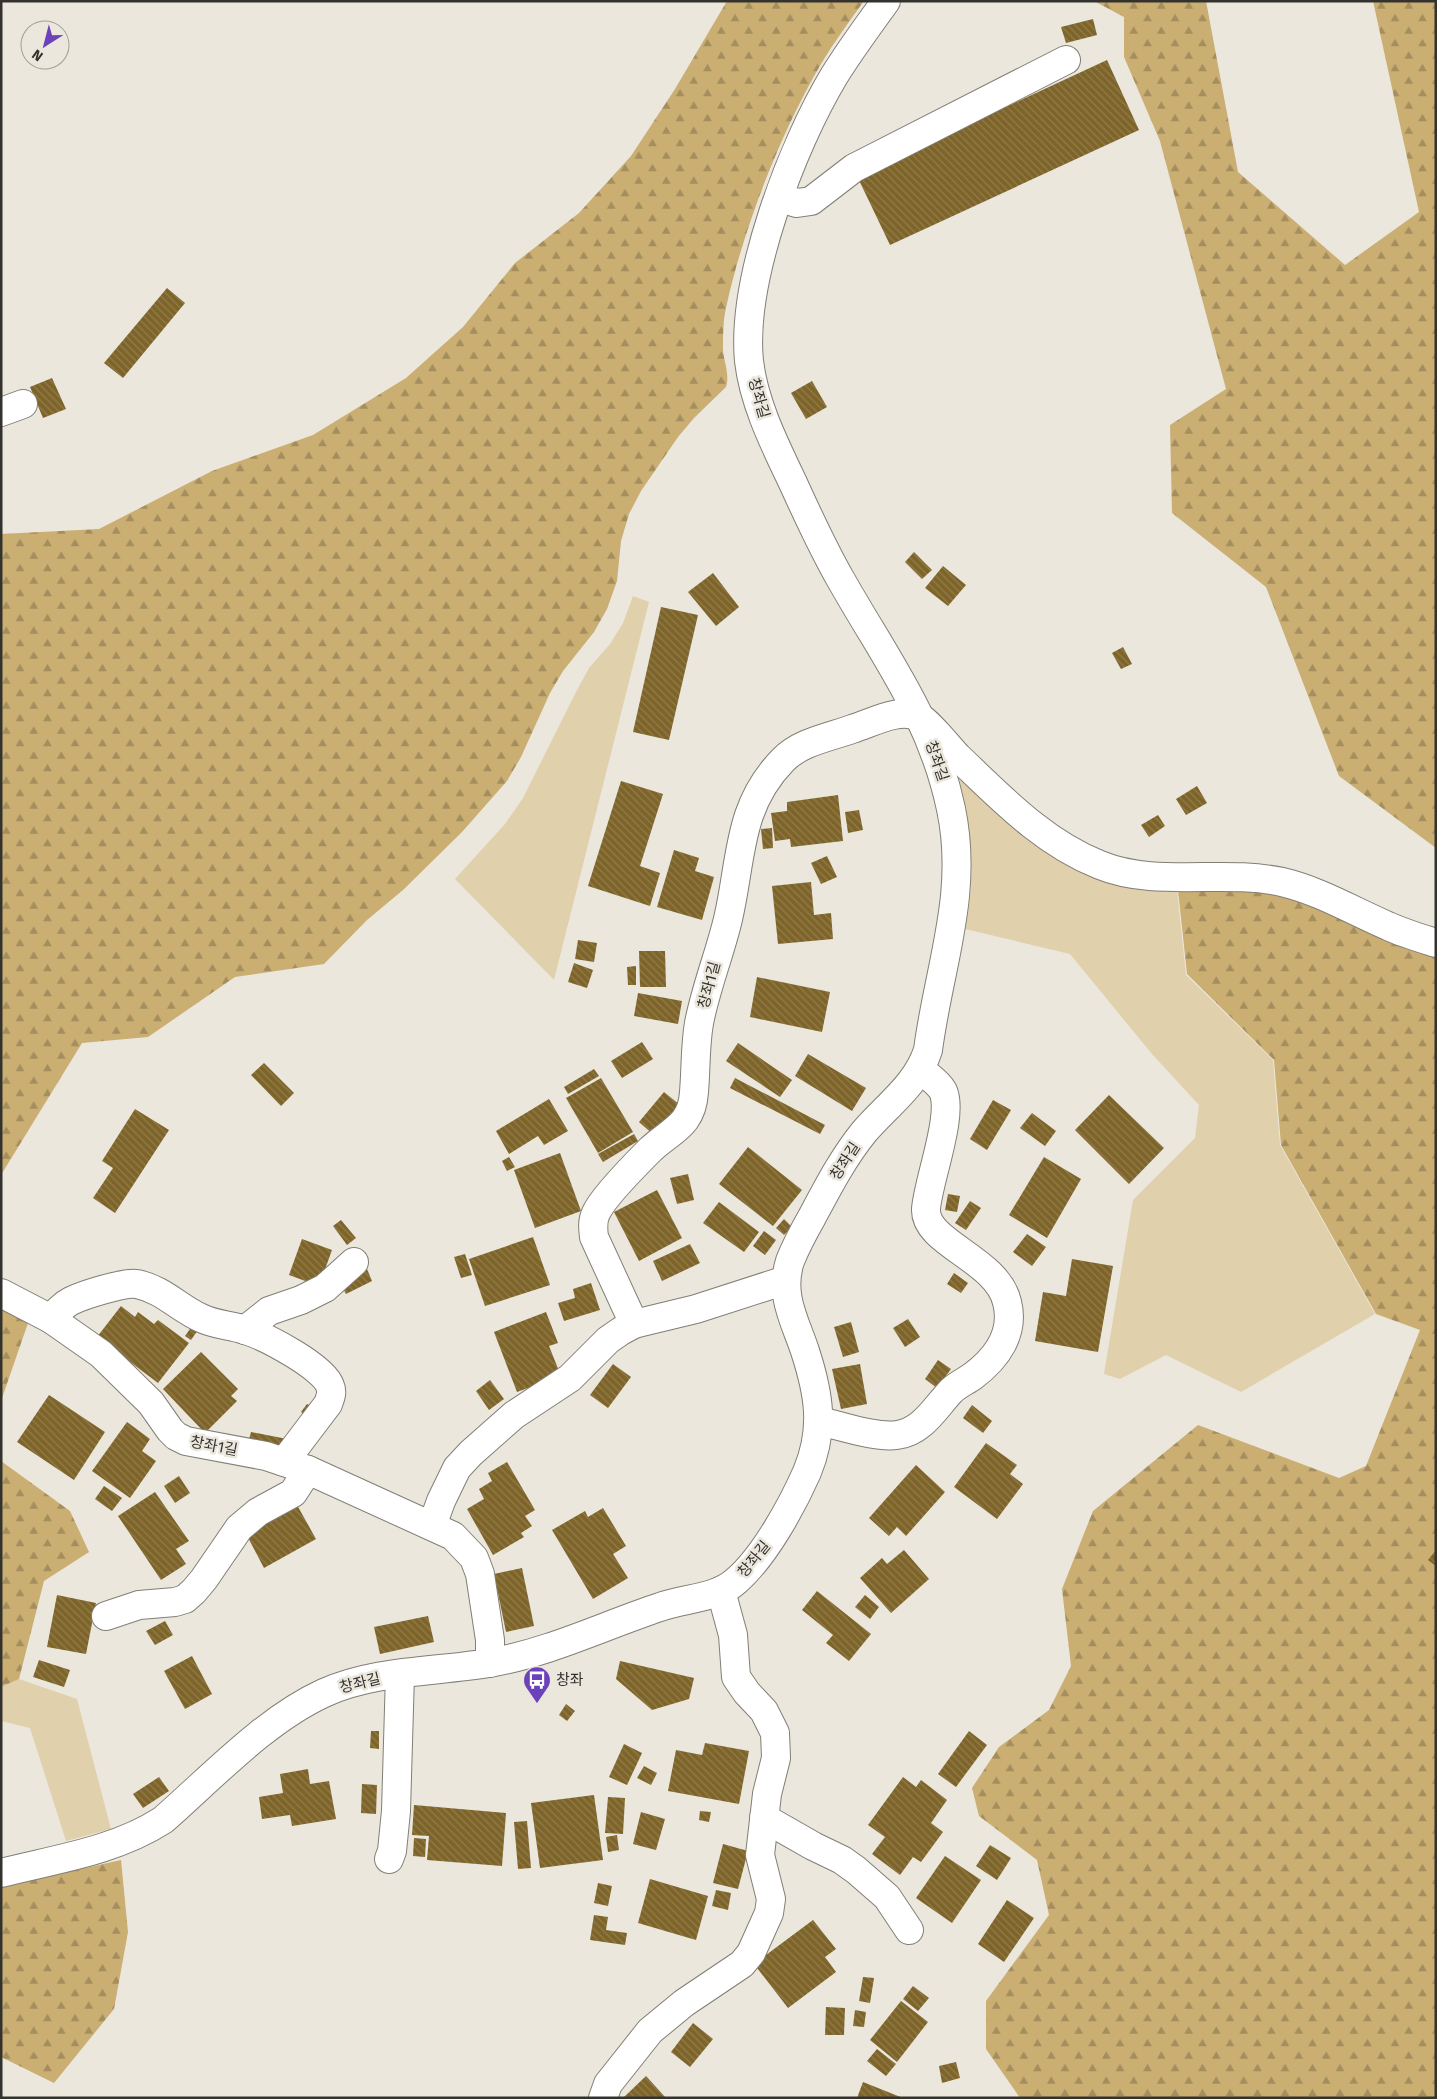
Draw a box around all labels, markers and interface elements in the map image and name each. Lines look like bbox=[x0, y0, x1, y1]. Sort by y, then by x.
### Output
north arrow bbox=[20, 20, 70, 70]
text: N bbox=[29, 46, 46, 65]
street label: 창좌길 bbox=[745, 376, 773, 420]
street label: 창좌길 bbox=[922, 738, 952, 784]
street label: 창좌1길 bbox=[694, 960, 724, 1010]
street label: 창좌길 bbox=[826, 1139, 864, 1183]
street label: 창좌1길 bbox=[189, 1433, 239, 1459]
street label: 창좌길 bbox=[734, 1537, 774, 1581]
bus stop icon: 창좌 bbox=[522, 1665, 552, 1704]
street label: 창좌길 bbox=[338, 1669, 382, 1697]
place label: 창좌 bbox=[556, 1671, 584, 1689]

